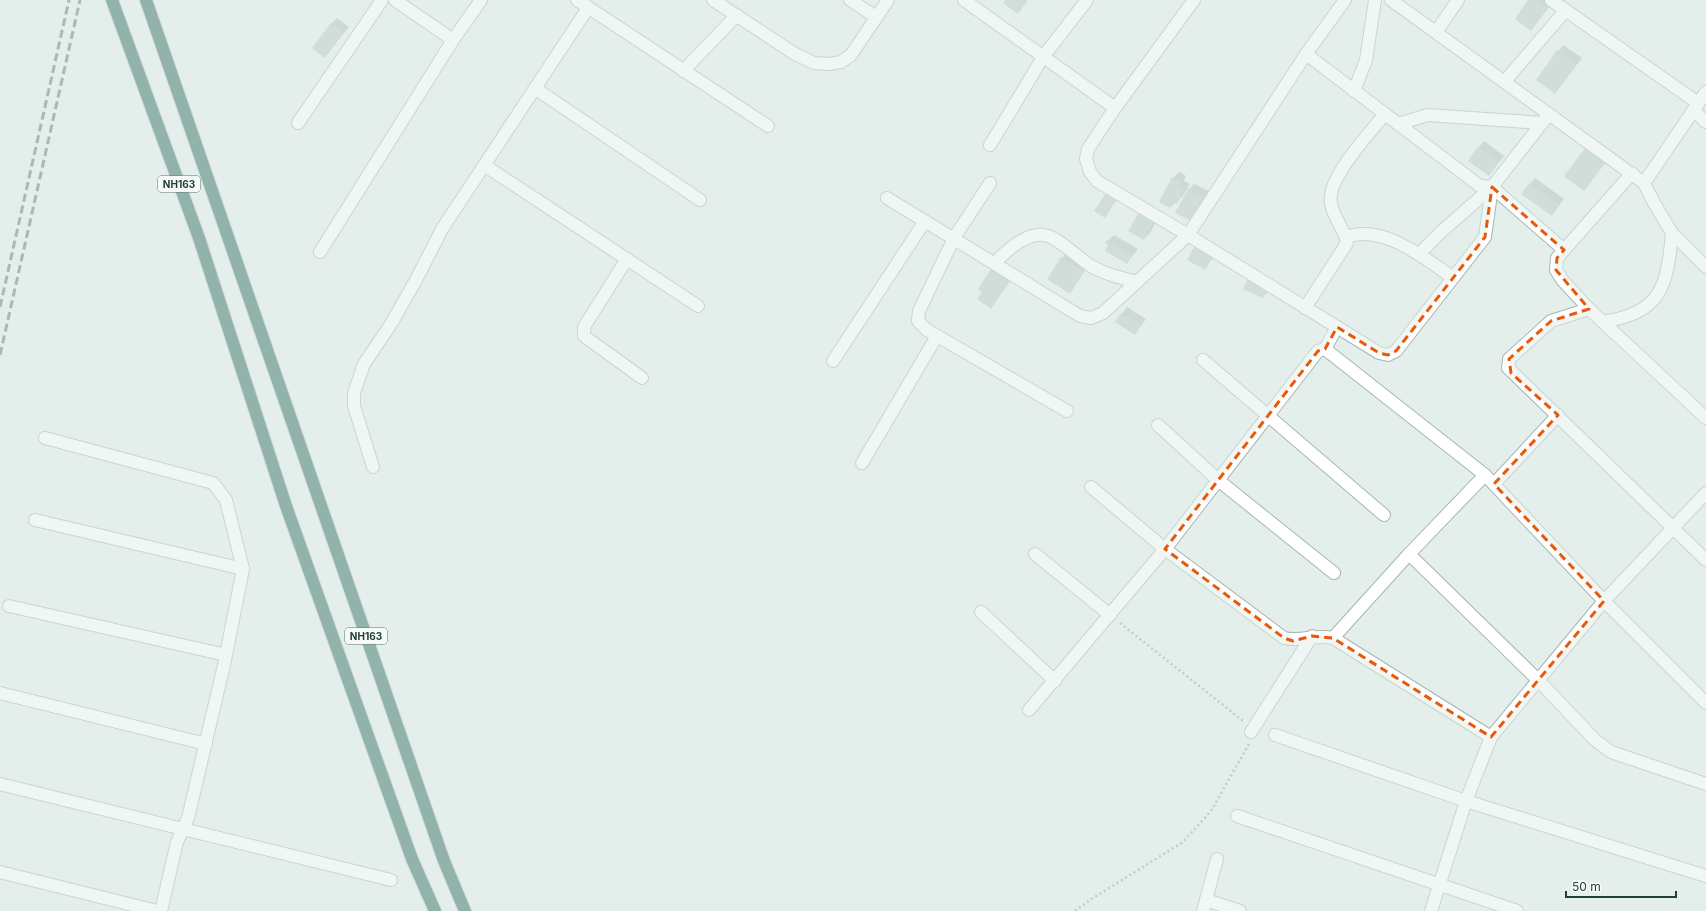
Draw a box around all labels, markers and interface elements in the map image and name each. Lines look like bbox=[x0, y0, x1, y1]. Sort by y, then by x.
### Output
road number: NH163 bbox=[158, 176, 200, 192]
road number: NH163 bbox=[345, 628, 387, 644]
scale bar bbox=[1566, 873, 1676, 899]
text: 50 m bbox=[1572, 879, 1601, 894]

